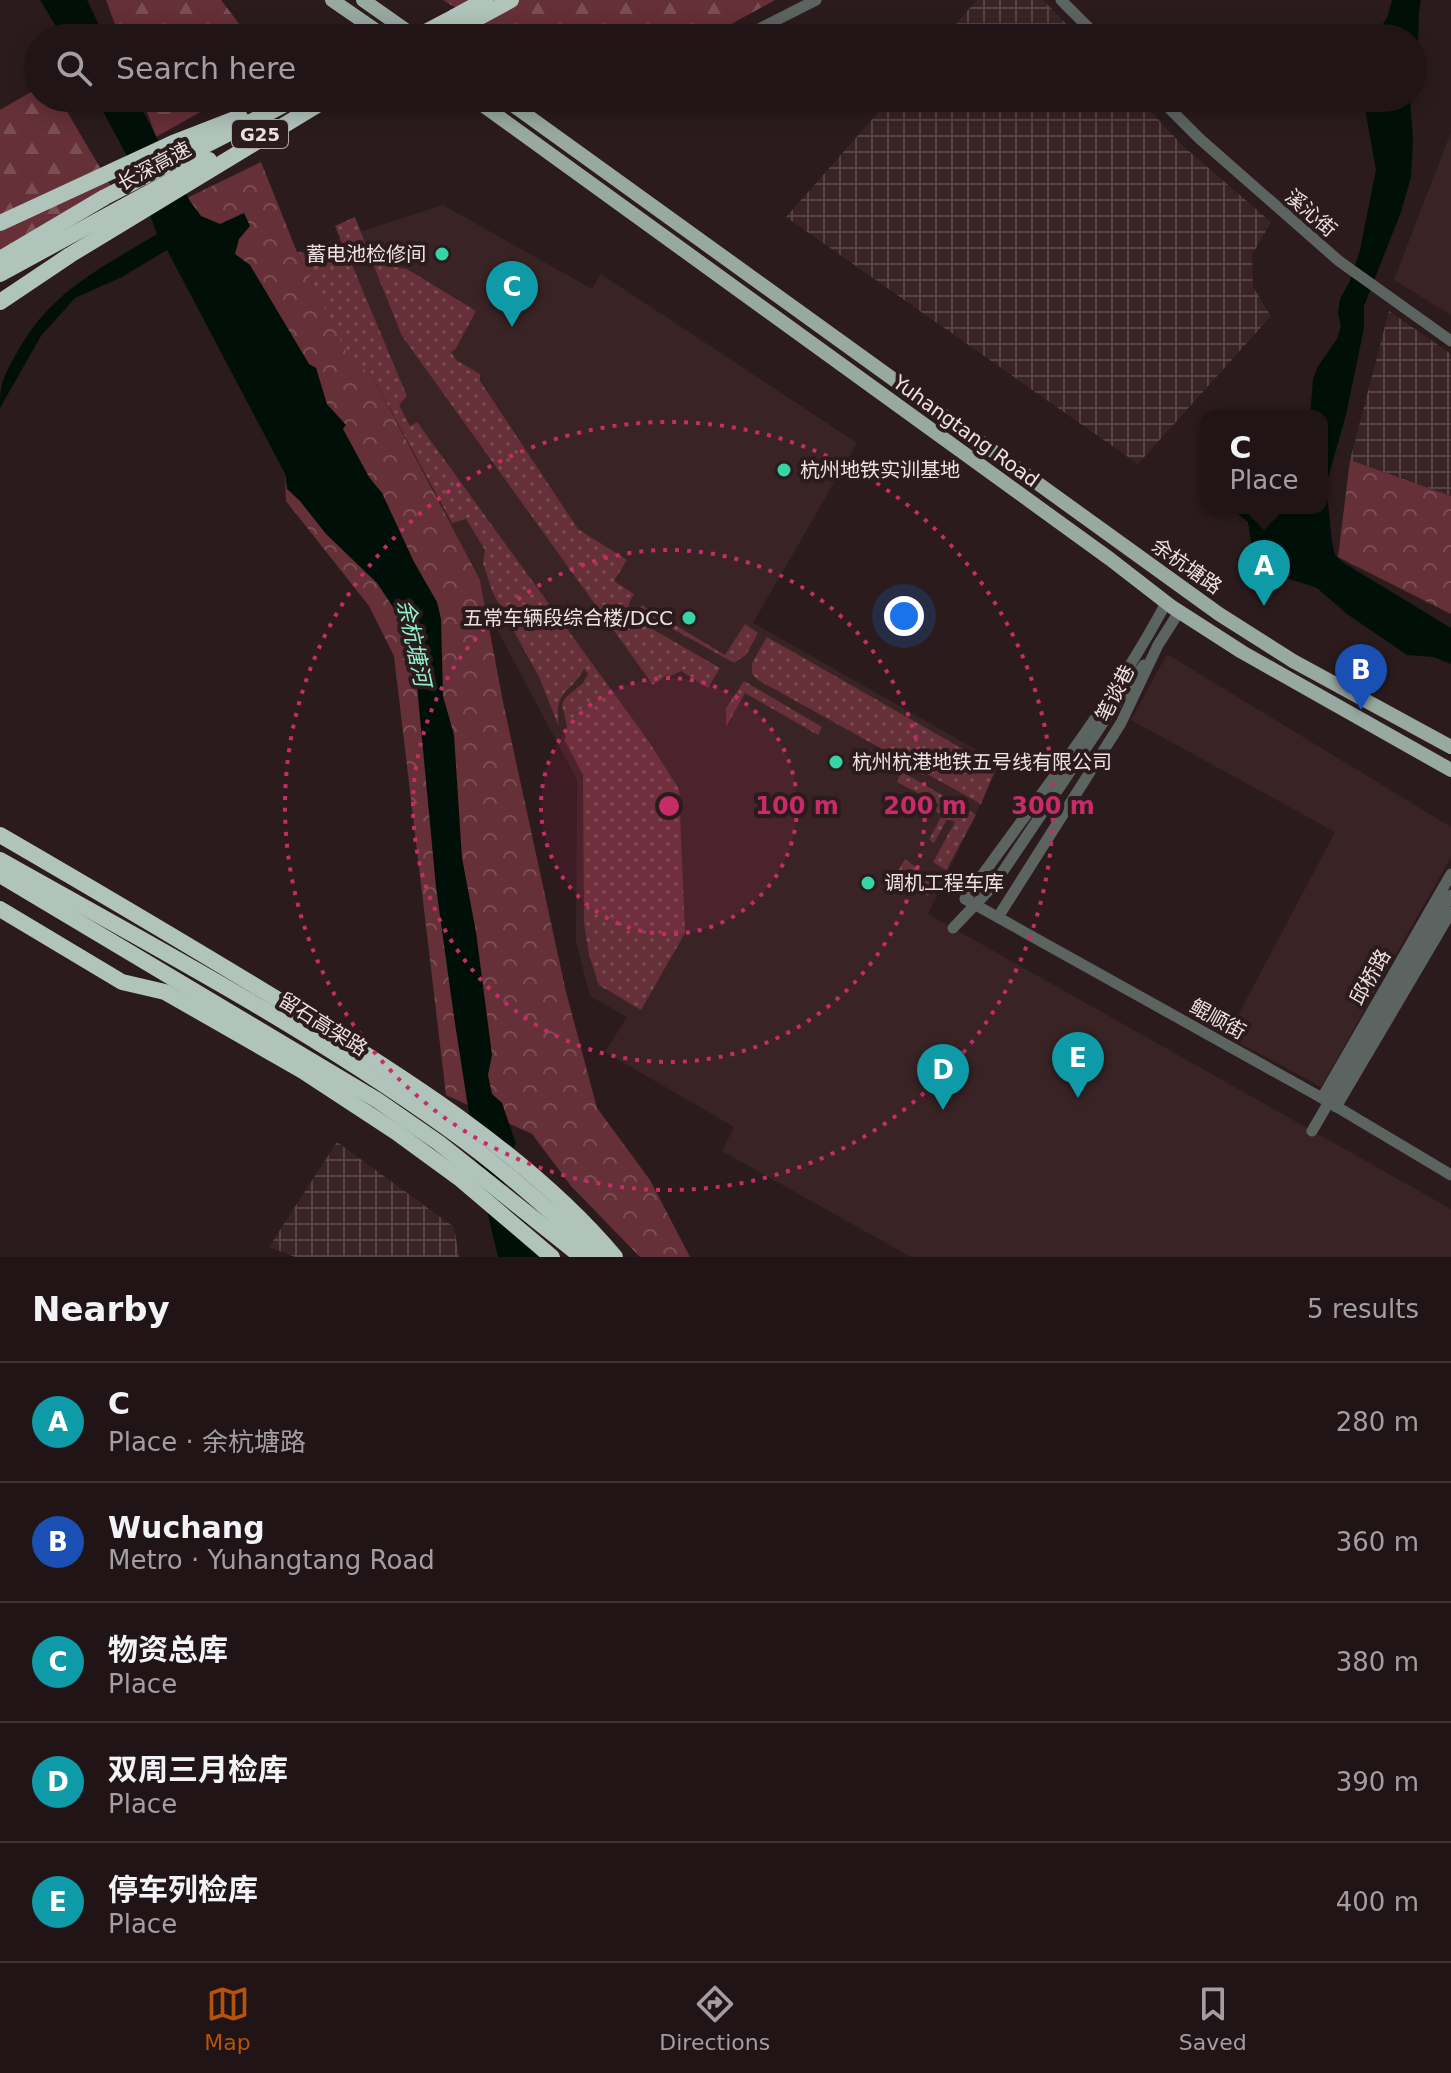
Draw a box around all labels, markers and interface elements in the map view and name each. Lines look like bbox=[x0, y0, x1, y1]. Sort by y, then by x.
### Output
search box bbox=[24, 24, 1427, 112]
icon: search bbox=[52, 46, 96, 90]
text: Search here bbox=[116, 51, 296, 86]
road number: G25 bbox=[232, 120, 288, 148]
street label: 长深高速 bbox=[113, 137, 195, 195]
street label: 溪沁街 bbox=[1280, 184, 1342, 242]
place label: 蓄电池检修间 bbox=[306, 242, 426, 266]
marker: 蓄电池检修间 bbox=[433, 245, 451, 263]
pin: C bbox=[486, 261, 538, 327]
street label: Yuhangtang Road bbox=[887, 369, 1044, 492]
popup bbox=[1200, 410, 1328, 514]
text: C bbox=[1229, 430, 1251, 465]
place label: 杭州地铁实训基地 bbox=[800, 458, 960, 482]
marker: 杭州地铁实训基地 bbox=[775, 461, 793, 479]
text: Place bbox=[1229, 465, 1299, 495]
street label: 余杭塘路 bbox=[1147, 533, 1227, 599]
pin: A bbox=[1238, 540, 1290, 606]
your location bbox=[884, 596, 924, 636]
water label: 余杭塘河 bbox=[393, 597, 436, 693]
place label: 五常车辆段综合楼/DCC bbox=[463, 606, 673, 630]
marker: 五常车辆段综合楼/DCC bbox=[680, 609, 698, 627]
pin: B bbox=[1335, 644, 1387, 710]
street label: 笔谈巷 bbox=[1091, 661, 1139, 725]
place label: 杭州杭港地铁五号线有限公司 bbox=[852, 750, 1112, 774]
marker: 杭州杭港地铁五号线有限公司 bbox=[827, 753, 845, 771]
centre of rings bbox=[655, 792, 683, 820]
text: 100 m bbox=[755, 792, 839, 820]
text: 200 m bbox=[883, 792, 967, 820]
text: 300 m bbox=[1011, 792, 1095, 820]
place label: 调机工程车库 bbox=[884, 871, 1004, 895]
marker: 调机工程车库 bbox=[859, 874, 877, 892]
street label: 邱桥路 bbox=[1345, 945, 1395, 1009]
street label: 留石高架路 bbox=[274, 987, 372, 1061]
street label: 鲲顺街 bbox=[1186, 994, 1250, 1044]
pin: E bbox=[1052, 1032, 1104, 1098]
pin: D bbox=[917, 1044, 969, 1110]
text: Nearby bbox=[32, 1289, 170, 1329]
text: 5 results bbox=[1307, 1294, 1419, 1324]
text: C bbox=[108, 1386, 130, 1421]
text: A bbox=[48, 1407, 68, 1437]
text: 280 m bbox=[1336, 1407, 1419, 1437]
text: Place · 余杭塘路 bbox=[108, 1427, 306, 1457]
text: Wuchang bbox=[108, 1510, 265, 1545]
text: B bbox=[48, 1527, 68, 1557]
text: 360 m bbox=[1336, 1527, 1419, 1557]
text: Metro · Yuhangtang Road bbox=[108, 1545, 435, 1575]
text: 物资总库 bbox=[108, 1632, 228, 1667]
text: C bbox=[48, 1647, 68, 1677]
text: 380 m bbox=[1336, 1647, 1419, 1677]
text: Place bbox=[108, 1669, 177, 1699]
text: 双周三月检库 bbox=[108, 1752, 288, 1787]
text: D bbox=[47, 1767, 69, 1797]
text: 390 m bbox=[1336, 1767, 1419, 1797]
text: Place bbox=[108, 1789, 177, 1819]
text: 停车列检库 bbox=[108, 1872, 258, 1907]
text: E bbox=[49, 1887, 67, 1917]
text: 400 m bbox=[1336, 1887, 1419, 1917]
text: Place bbox=[108, 1909, 177, 1939]
tab: Map bbox=[204, 1982, 251, 2055]
tab: Directions bbox=[659, 1982, 770, 2055]
tab: Saved bbox=[1179, 1982, 1247, 2055]

